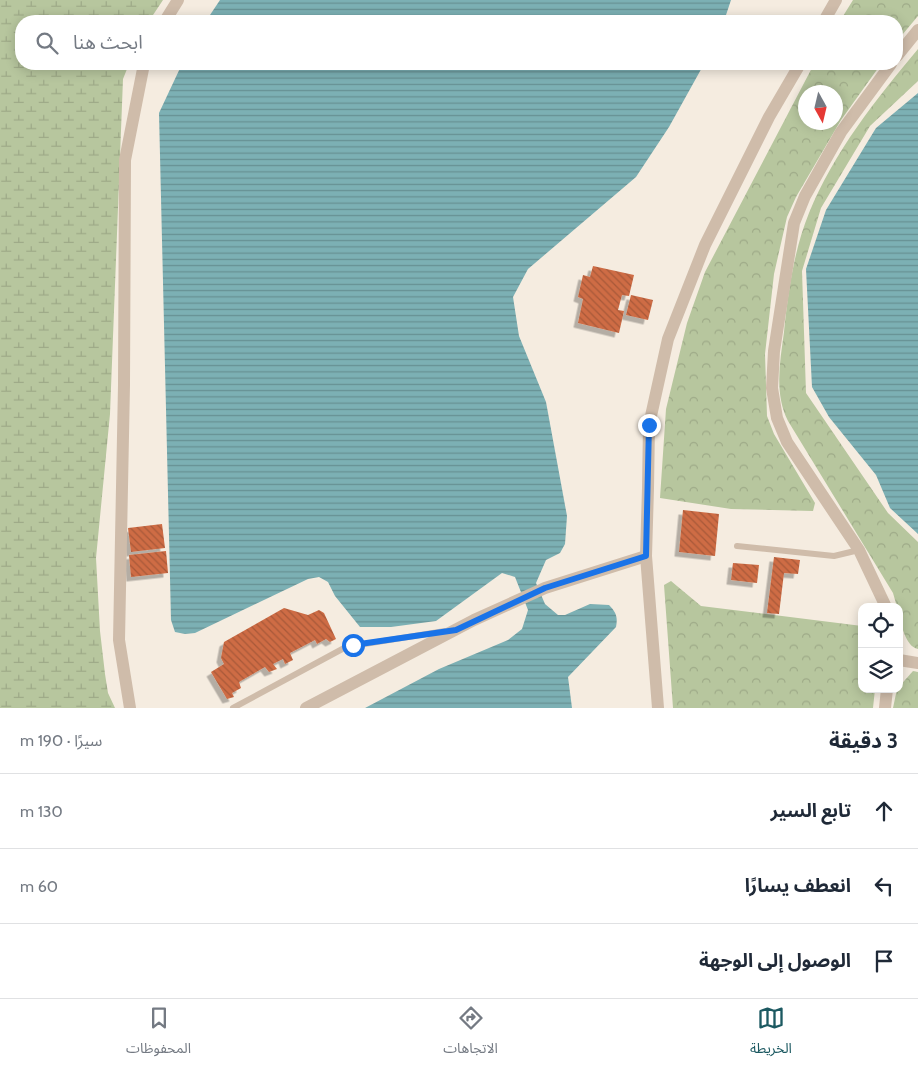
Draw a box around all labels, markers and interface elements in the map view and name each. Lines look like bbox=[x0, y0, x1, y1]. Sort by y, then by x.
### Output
search box bbox=[15, 15, 903, 70]
icon: search bbox=[33, 29, 61, 57]
text: ابحث هنا bbox=[73, 31, 143, 54]
north arrow bbox=[798, 85, 843, 130]
route end bbox=[638, 414, 661, 437]
map controls bbox=[858, 603, 903, 693]
button: locate bbox=[858, 603, 903, 648]
route start bbox=[342, 634, 365, 657]
button: layers bbox=[858, 648, 903, 693]
text: 3 دقيقة bbox=[829, 728, 898, 753]
text: سيرًا · 190 m bbox=[20, 731, 102, 750]
icon: ahead bbox=[870, 797, 898, 825]
text: تابع السير bbox=[770, 799, 851, 822]
text: 130 m bbox=[20, 802, 63, 821]
icon: left bbox=[870, 872, 898, 900]
text: انعطف يسارًا bbox=[745, 874, 851, 897]
text: 60 m bbox=[20, 877, 58, 896]
icon: arrive bbox=[870, 947, 898, 975]
text: الوصول إلى الوجهة bbox=[699, 949, 851, 972]
tab: المحفوظات bbox=[126, 1004, 191, 1063]
tab: الاتجاهات bbox=[443, 1004, 498, 1063]
tab: الخريطة bbox=[750, 1004, 792, 1063]

